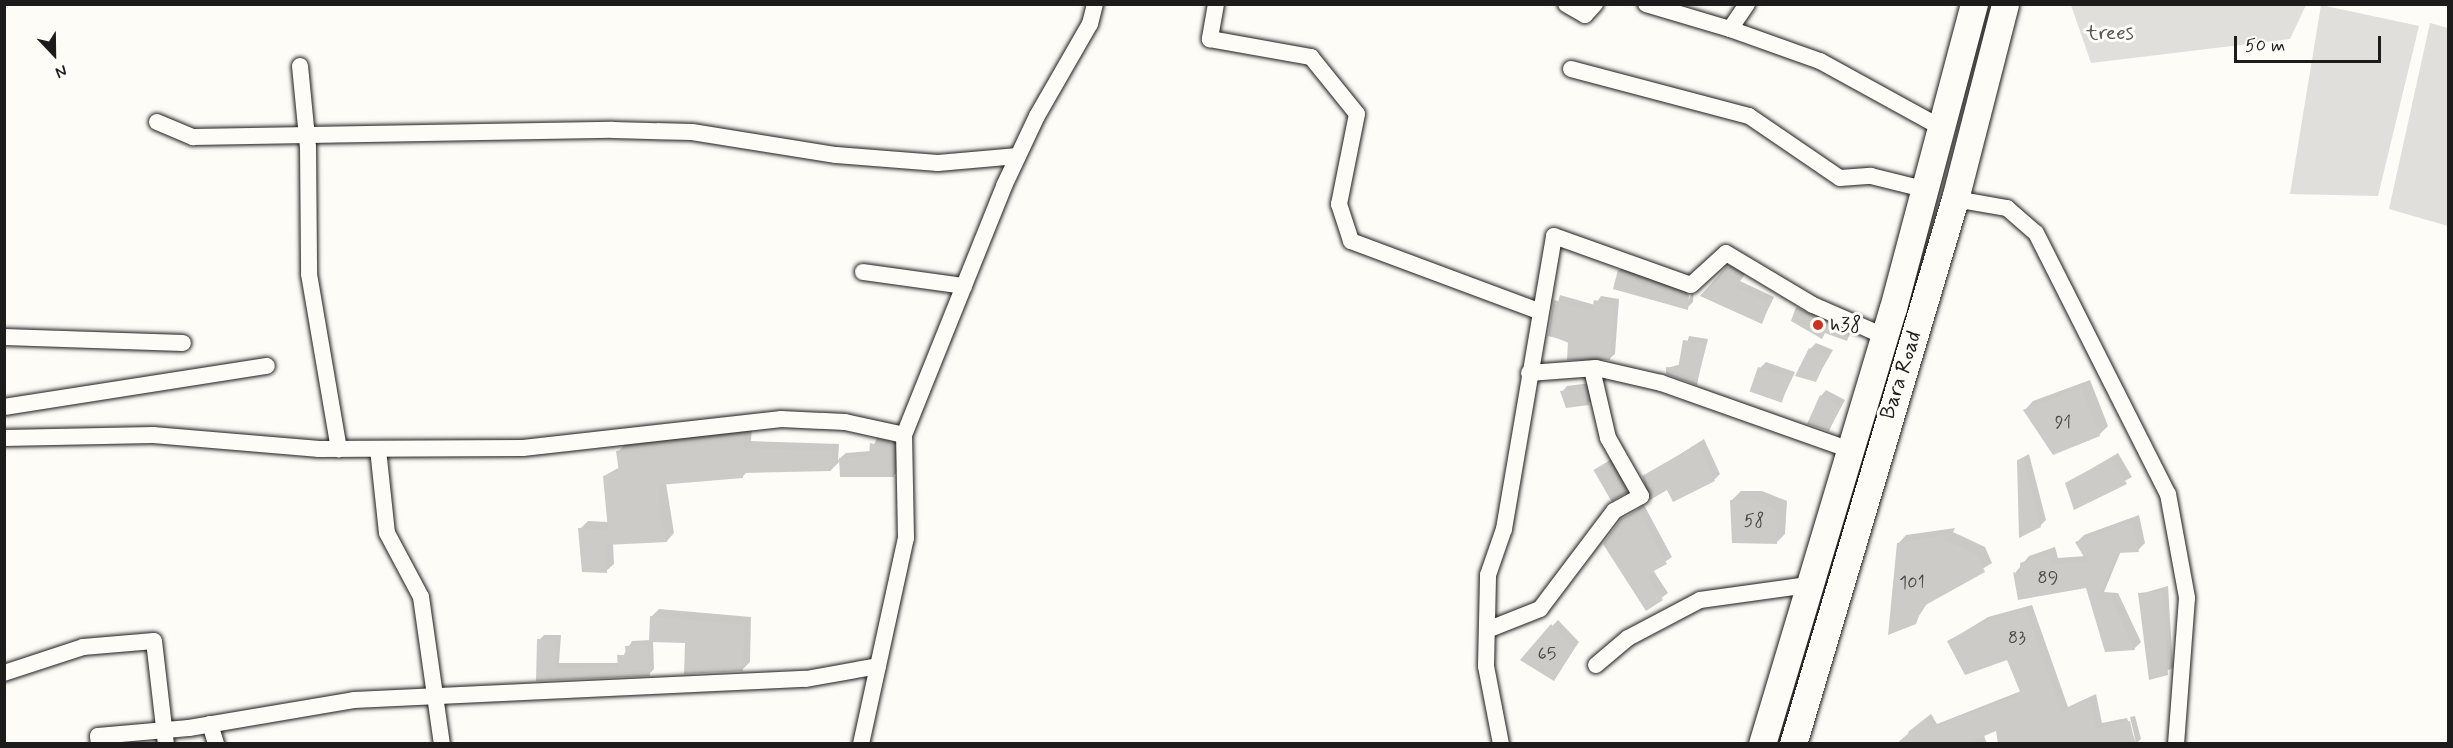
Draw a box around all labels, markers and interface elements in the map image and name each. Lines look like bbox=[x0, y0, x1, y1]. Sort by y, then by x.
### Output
park label: trees bbox=[2086, 20, 2134, 46]
north arrow bbox=[24, 24, 84, 84]
scale bar bbox=[2237, 24, 2384, 62]
text: 50 m bbox=[2245, 34, 2285, 58]
text: N bbox=[52, 59, 70, 83]
place label: h38 bbox=[1830, 312, 1861, 338]
marker: h38 bbox=[1811, 318, 1825, 332]
street label: Bara Road bbox=[1875, 328, 1927, 422]
house number: 91 bbox=[2055, 412, 2071, 434]
house number: 58 bbox=[1744, 510, 1764, 532]
house number: 89 bbox=[2038, 567, 2058, 589]
house number: 101 bbox=[1899, 572, 1925, 594]
house number: 83 bbox=[2008, 627, 2026, 649]
house number: 65 bbox=[1538, 643, 1556, 665]

